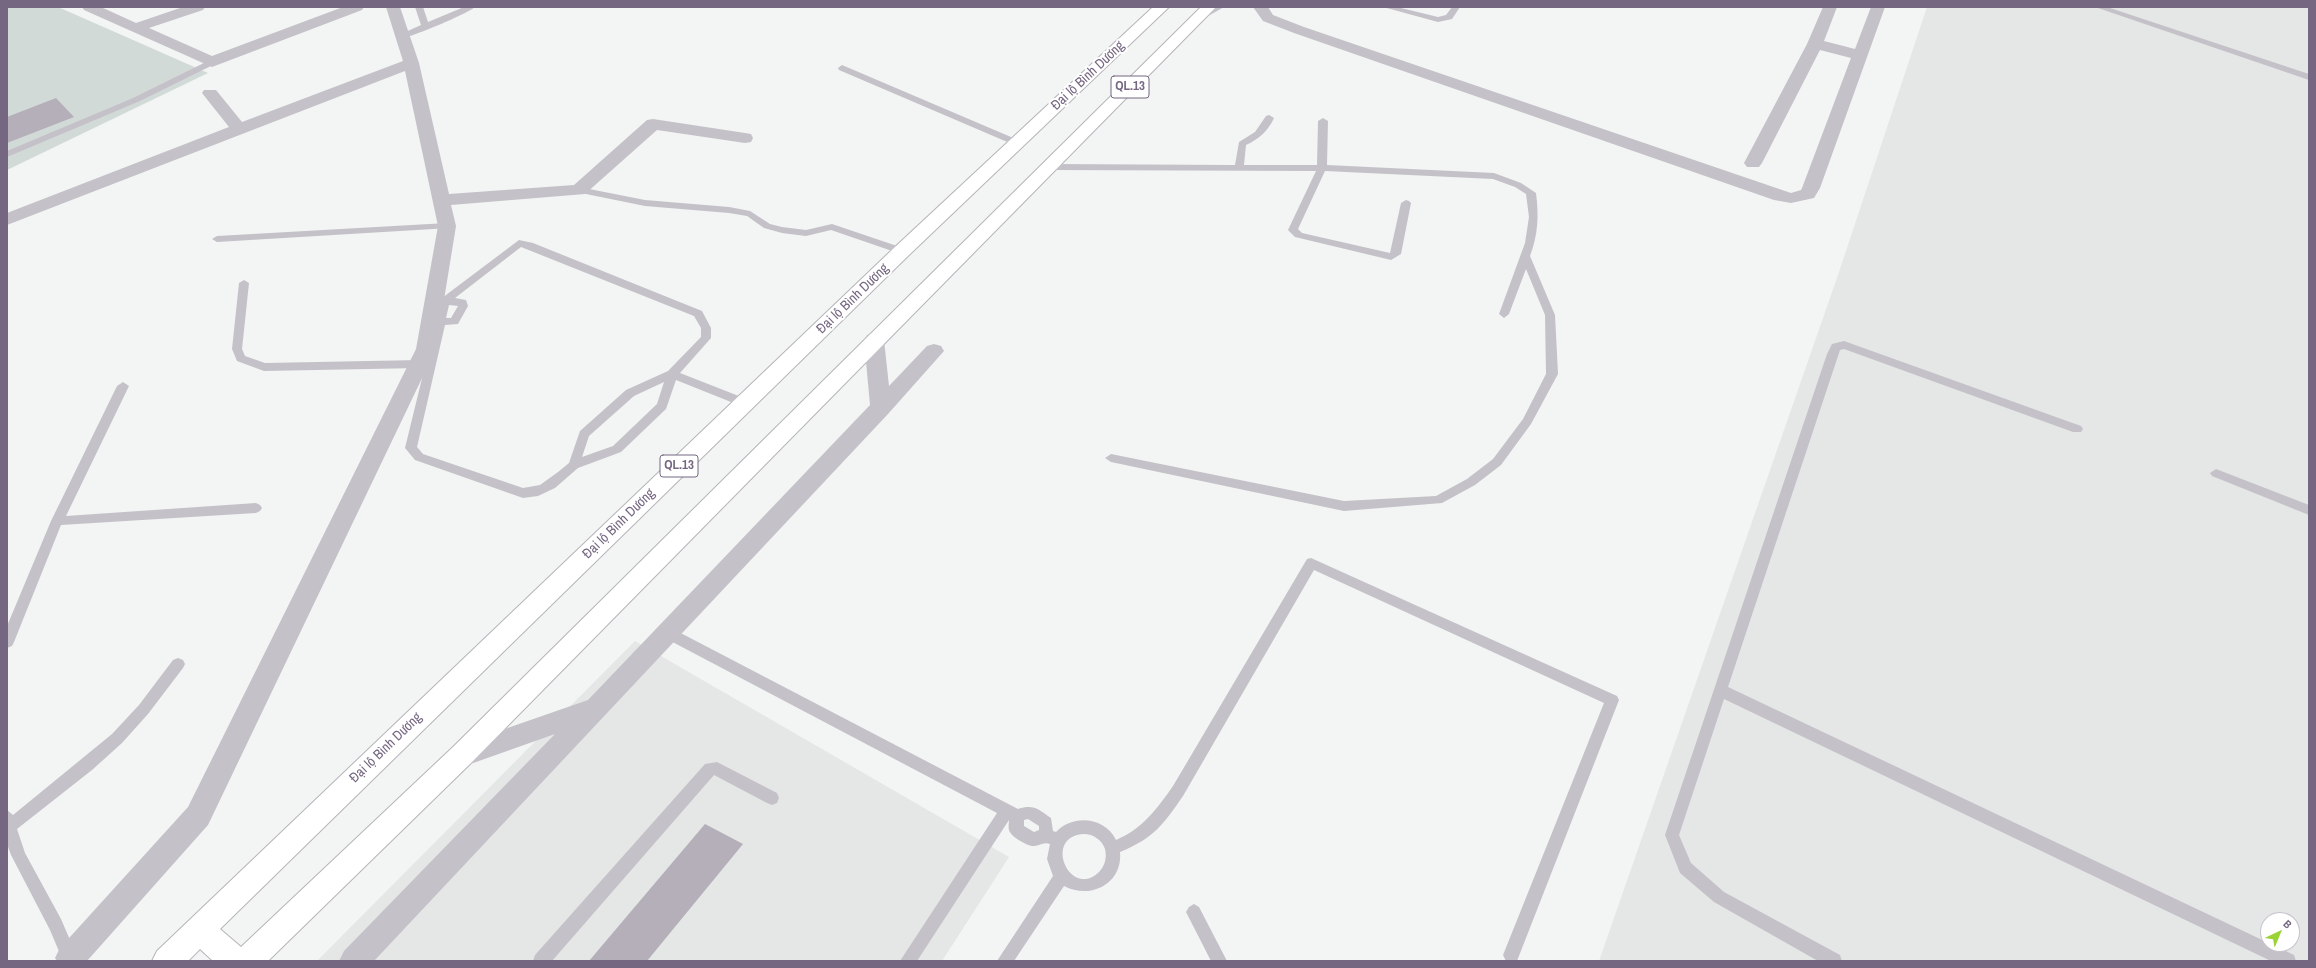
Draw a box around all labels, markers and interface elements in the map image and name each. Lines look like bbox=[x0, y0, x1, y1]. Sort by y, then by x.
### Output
street label: Đại lộ Bình Dương bbox=[1048, 38, 1128, 114]
road number: QL.13 bbox=[1111, 76, 1149, 98]
street label: Đại lộ Bình Dương bbox=[813, 260, 893, 338]
road number: QL.13 bbox=[660, 455, 698, 477]
street label: Đại lộ Bình Dương bbox=[579, 485, 659, 563]
street label: Đại lộ Bình Dương bbox=[346, 709, 426, 787]
north arrow bbox=[2260, 912, 2300, 952]
text: B bbox=[2280, 917, 2295, 931]

